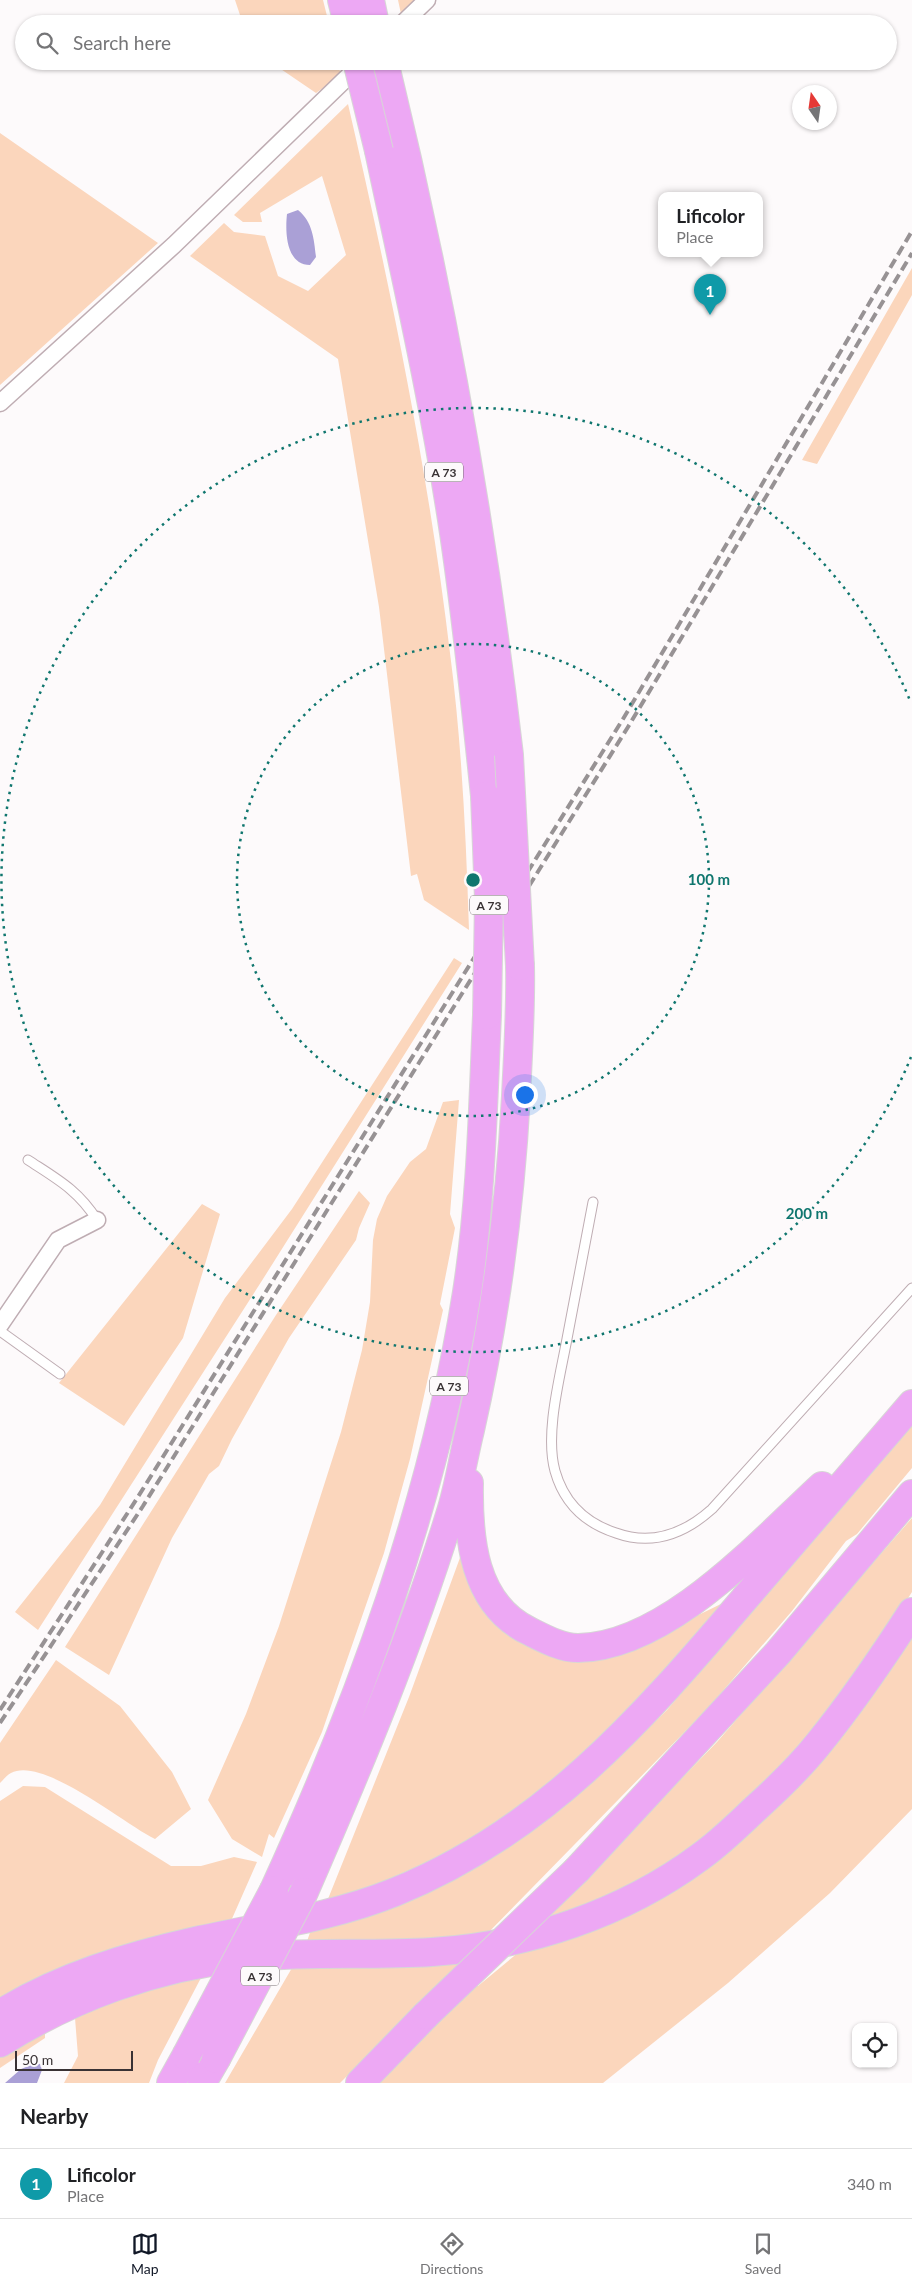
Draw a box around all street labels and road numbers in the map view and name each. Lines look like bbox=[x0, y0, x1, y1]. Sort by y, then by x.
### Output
road number: A 73 bbox=[425, 462, 463, 482]
road number: A 73 bbox=[470, 896, 508, 914]
road number: A 73 bbox=[430, 1376, 468, 1395]
road number: A 73 bbox=[241, 1966, 279, 1985]

